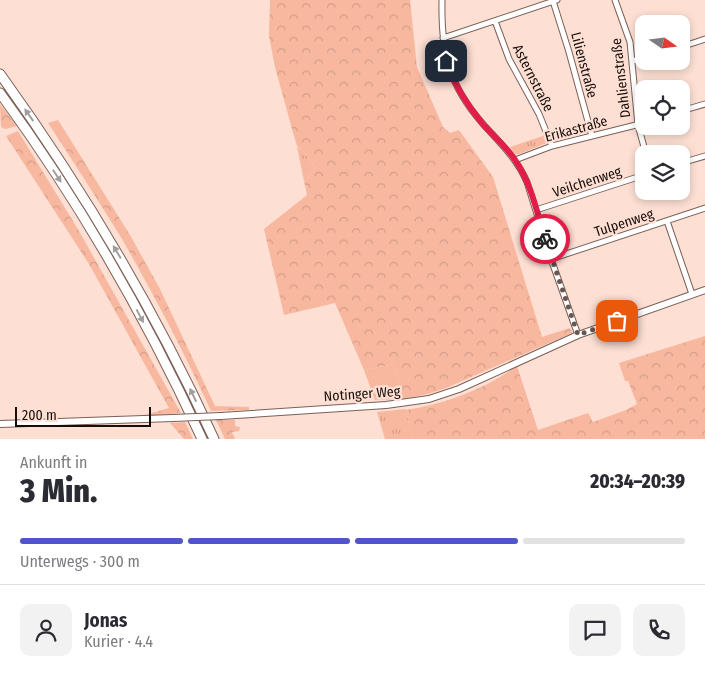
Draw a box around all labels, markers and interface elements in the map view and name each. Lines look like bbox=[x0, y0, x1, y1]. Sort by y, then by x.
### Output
north arrow bbox=[635, 15, 690, 70]
map controls bbox=[635, 15, 690, 200]
street label: Lilienstraße bbox=[567, 30, 601, 100]
street label: Dahlienstraße bbox=[608, 37, 634, 119]
pin bbox=[425, 40, 467, 82]
street label: Asternstraße bbox=[509, 42, 557, 115]
icon: home bbox=[432, 47, 460, 75]
button: locate bbox=[635, 80, 690, 135]
one-way arrow bbox=[24, 108, 34, 122]
street label: Erikastraße bbox=[543, 112, 609, 146]
button: layers bbox=[635, 145, 690, 200]
street label: Veilchenweg bbox=[551, 163, 624, 201]
one-way arrow bbox=[53, 170, 62, 183]
street label: Tulpenweg bbox=[592, 205, 656, 241]
courier bbox=[520, 214, 570, 264]
icon: bike bbox=[531, 225, 559, 253]
one-way arrow bbox=[113, 244, 121, 259]
pin bbox=[596, 300, 638, 342]
icon: bag bbox=[603, 307, 631, 335]
one-way arrow bbox=[136, 309, 145, 323]
street label: Notinger Weg bbox=[323, 383, 401, 405]
one-way arrow bbox=[189, 388, 197, 402]
scale bar bbox=[15, 404, 151, 427]
text: 200 m bbox=[22, 407, 57, 424]
text: Ankunft in bbox=[20, 453, 87, 472]
text: 20:34–20:39 bbox=[590, 470, 685, 493]
text: 3 Min. bbox=[20, 472, 97, 510]
text: Unterwegs · 300 m bbox=[20, 552, 140, 571]
button: person bbox=[20, 604, 72, 656]
button: chat bbox=[569, 604, 621, 656]
button: phone bbox=[633, 604, 685, 656]
text: Jonas bbox=[84, 609, 127, 632]
text: Kurier · 4.4 bbox=[84, 632, 153, 651]

